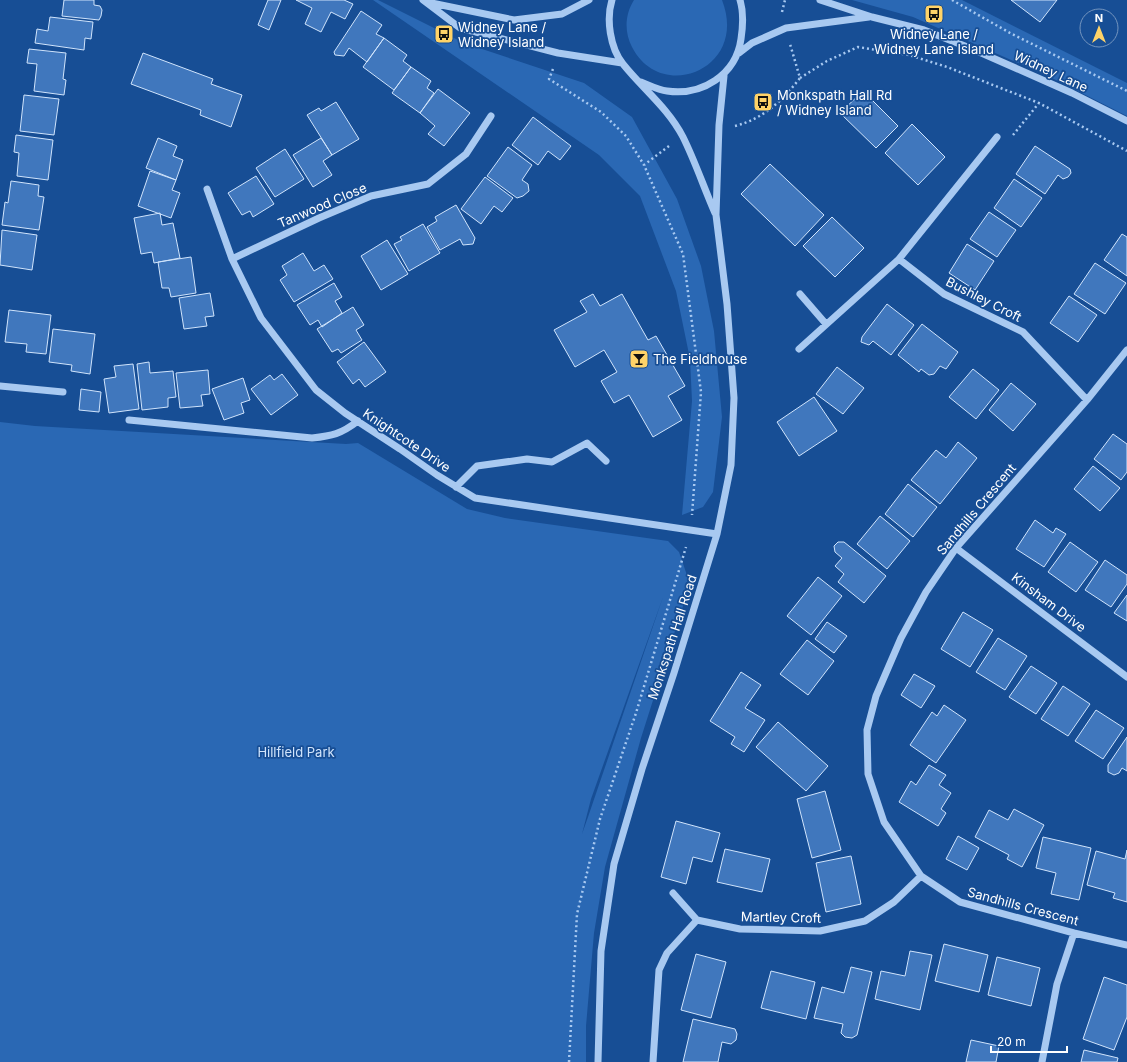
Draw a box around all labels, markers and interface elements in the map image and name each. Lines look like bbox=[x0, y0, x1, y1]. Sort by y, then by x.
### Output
bus stop icon: Widney Lane / Widney Lane Island bbox=[923, 3, 945, 25]
north arrow bbox=[1079, 8, 1119, 48]
text: N bbox=[1095, 11, 1103, 25]
place label: Widney Lane / Widney Island bbox=[458, 19, 546, 50]
bus stop icon: Widney Lane / Widney Island bbox=[433, 23, 455, 45]
place label: Widney Lane / Widney Lane Island bbox=[874, 26, 994, 57]
street label: Widney Lane bbox=[1011, 47, 1091, 95]
place label: Monkspath Hall Rd / Widney Island bbox=[777, 87, 892, 118]
bus stop icon: Monkspath Hall Rd / Widney Island bbox=[752, 91, 774, 113]
street label: Tanwood Close bbox=[275, 179, 369, 231]
street label: Bushley Croft bbox=[943, 273, 1025, 325]
bar icon: The Fieldhouse bbox=[628, 348, 650, 370]
place label: The Fieldhouse bbox=[653, 351, 747, 367]
street label: Knightcote Drive bbox=[360, 405, 454, 475]
street label: Sandhills Crescent bbox=[933, 460, 1019, 558]
street label: Kinsham Drive bbox=[1009, 569, 1089, 635]
street label: Monkspath Hall Road bbox=[644, 572, 700, 702]
park label: Hillfield Park bbox=[257, 744, 335, 760]
street label: Sandhills Crescent bbox=[966, 883, 1080, 929]
street label: Martley Croft bbox=[741, 908, 821, 926]
scale bar bbox=[991, 1028, 1067, 1054]
text: 20 m bbox=[997, 1034, 1026, 1049]

